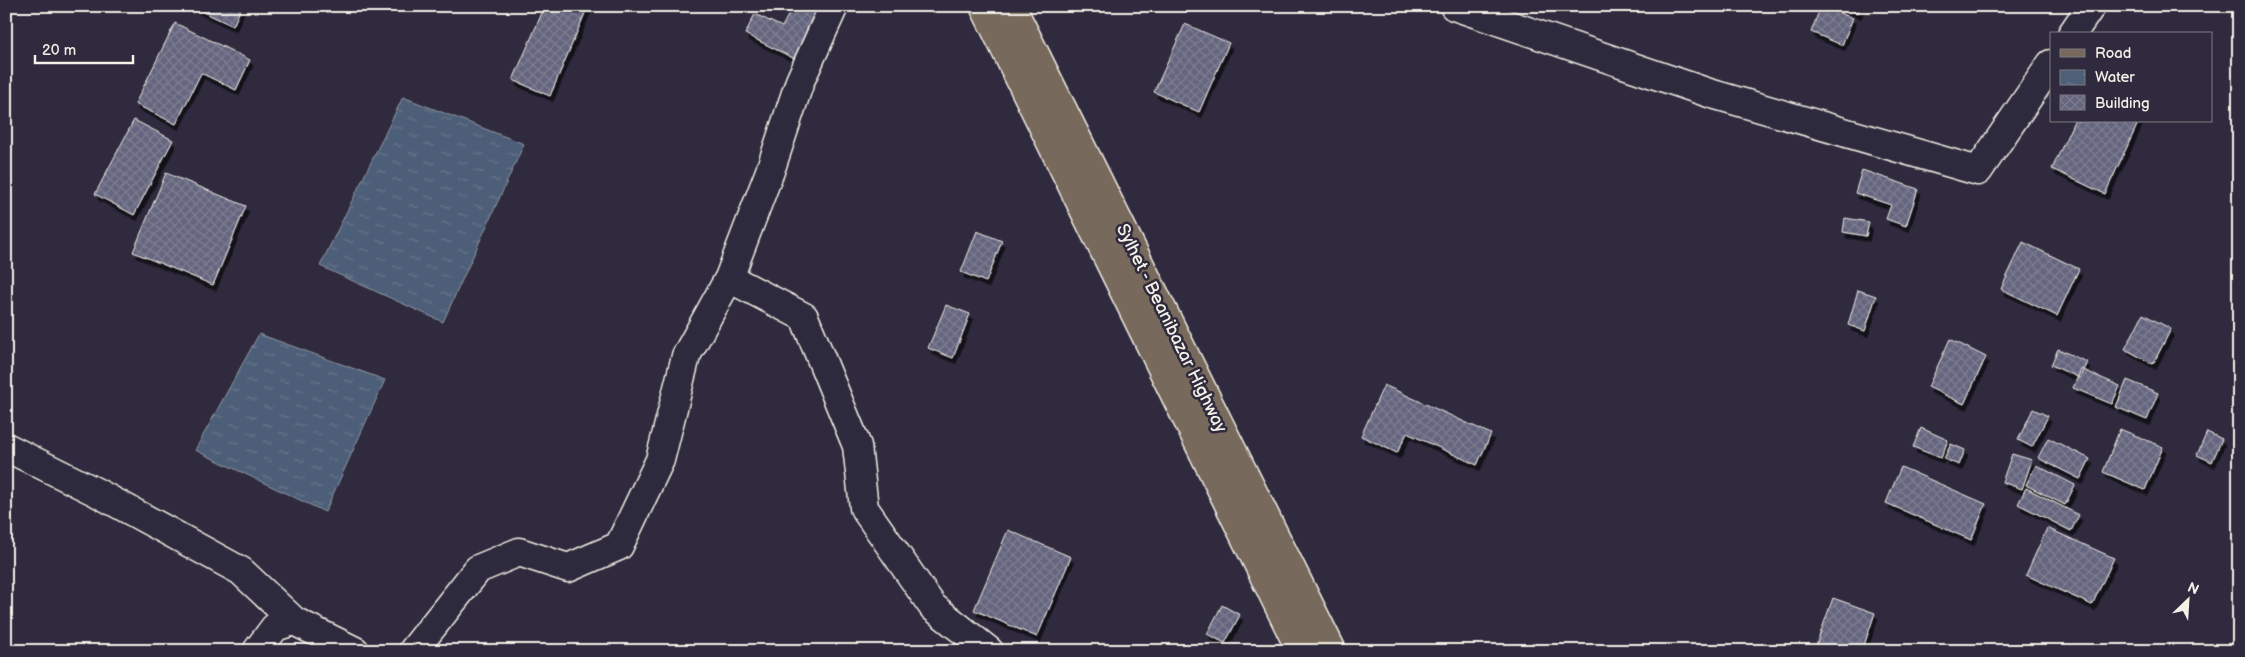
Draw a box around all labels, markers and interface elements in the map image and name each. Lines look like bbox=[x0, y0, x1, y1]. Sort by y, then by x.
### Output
scale bar bbox=[35, 32, 132, 64]
legend bbox=[2050, 32, 2212, 122]
text: 20 m bbox=[42, 41, 76, 60]
text: Road bbox=[2095, 44, 2131, 63]
text: Water bbox=[2095, 68, 2135, 87]
text: Building bbox=[2095, 94, 2150, 113]
street label: Sylhet - Beanibazar Highway bbox=[1112, 220, 1232, 437]
north arrow bbox=[2162, 574, 2212, 624]
text: N bbox=[2185, 579, 2202, 599]

